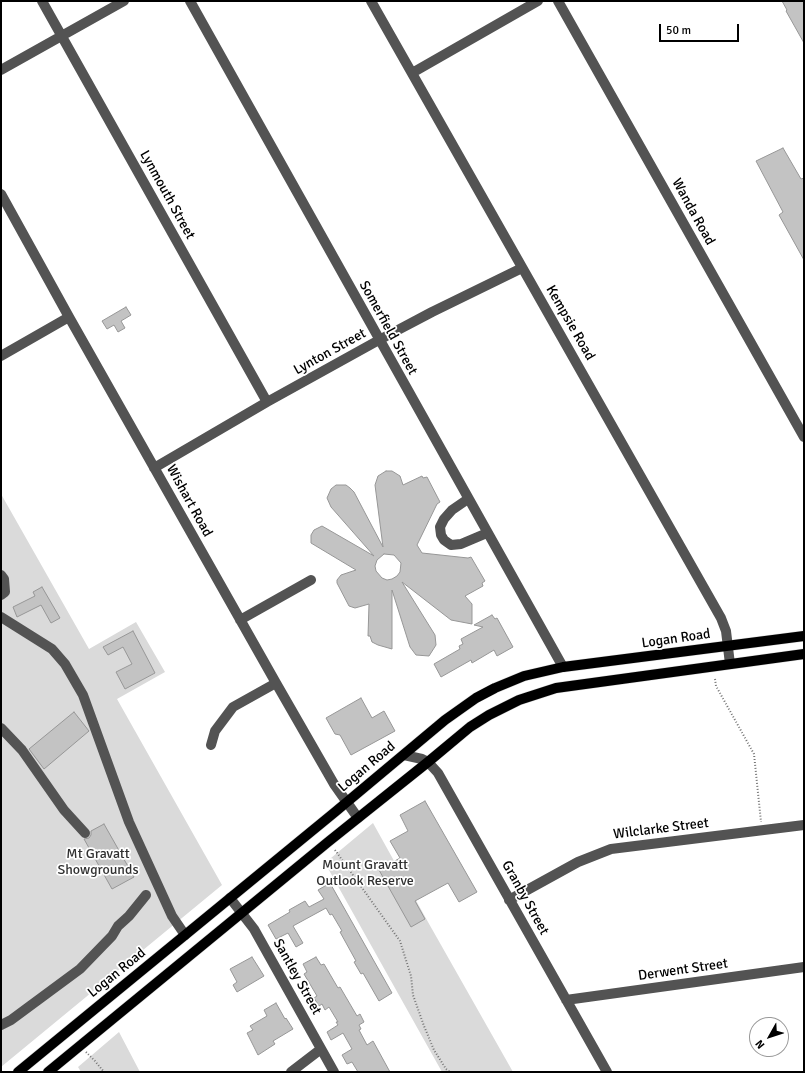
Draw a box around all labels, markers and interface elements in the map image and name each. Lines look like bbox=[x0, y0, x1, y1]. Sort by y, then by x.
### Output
scale bar bbox=[661, 16, 741, 42]
text: 50 m bbox=[666, 23, 691, 38]
street label: Lynmouth Street bbox=[136, 148, 198, 242]
street label: Wanda Road bbox=[668, 176, 718, 248]
street label: Somerfield Street bbox=[355, 278, 421, 378]
street label: Kempsie Road bbox=[542, 283, 598, 363]
street label: Lynton Street bbox=[291, 325, 369, 379]
street label: Wishart Road bbox=[162, 462, 216, 540]
street label: Logan Road bbox=[640, 626, 712, 652]
street label: Logan Road bbox=[335, 738, 399, 796]
street label: Wilclarke Street bbox=[612, 815, 710, 843]
park label: Mt Gravatt Showgrounds bbox=[57, 846, 139, 878]
park label: Mount Gravatt Outlook Reserve bbox=[316, 857, 414, 890]
street label: Granby Street bbox=[498, 858, 552, 938]
street label: Santley Street bbox=[269, 936, 325, 1018]
street label: Logan Road bbox=[85, 945, 149, 1001]
street label: Derwent Street bbox=[637, 955, 729, 985]
north arrow bbox=[749, 1017, 789, 1057]
text: N bbox=[753, 1037, 768, 1051]

